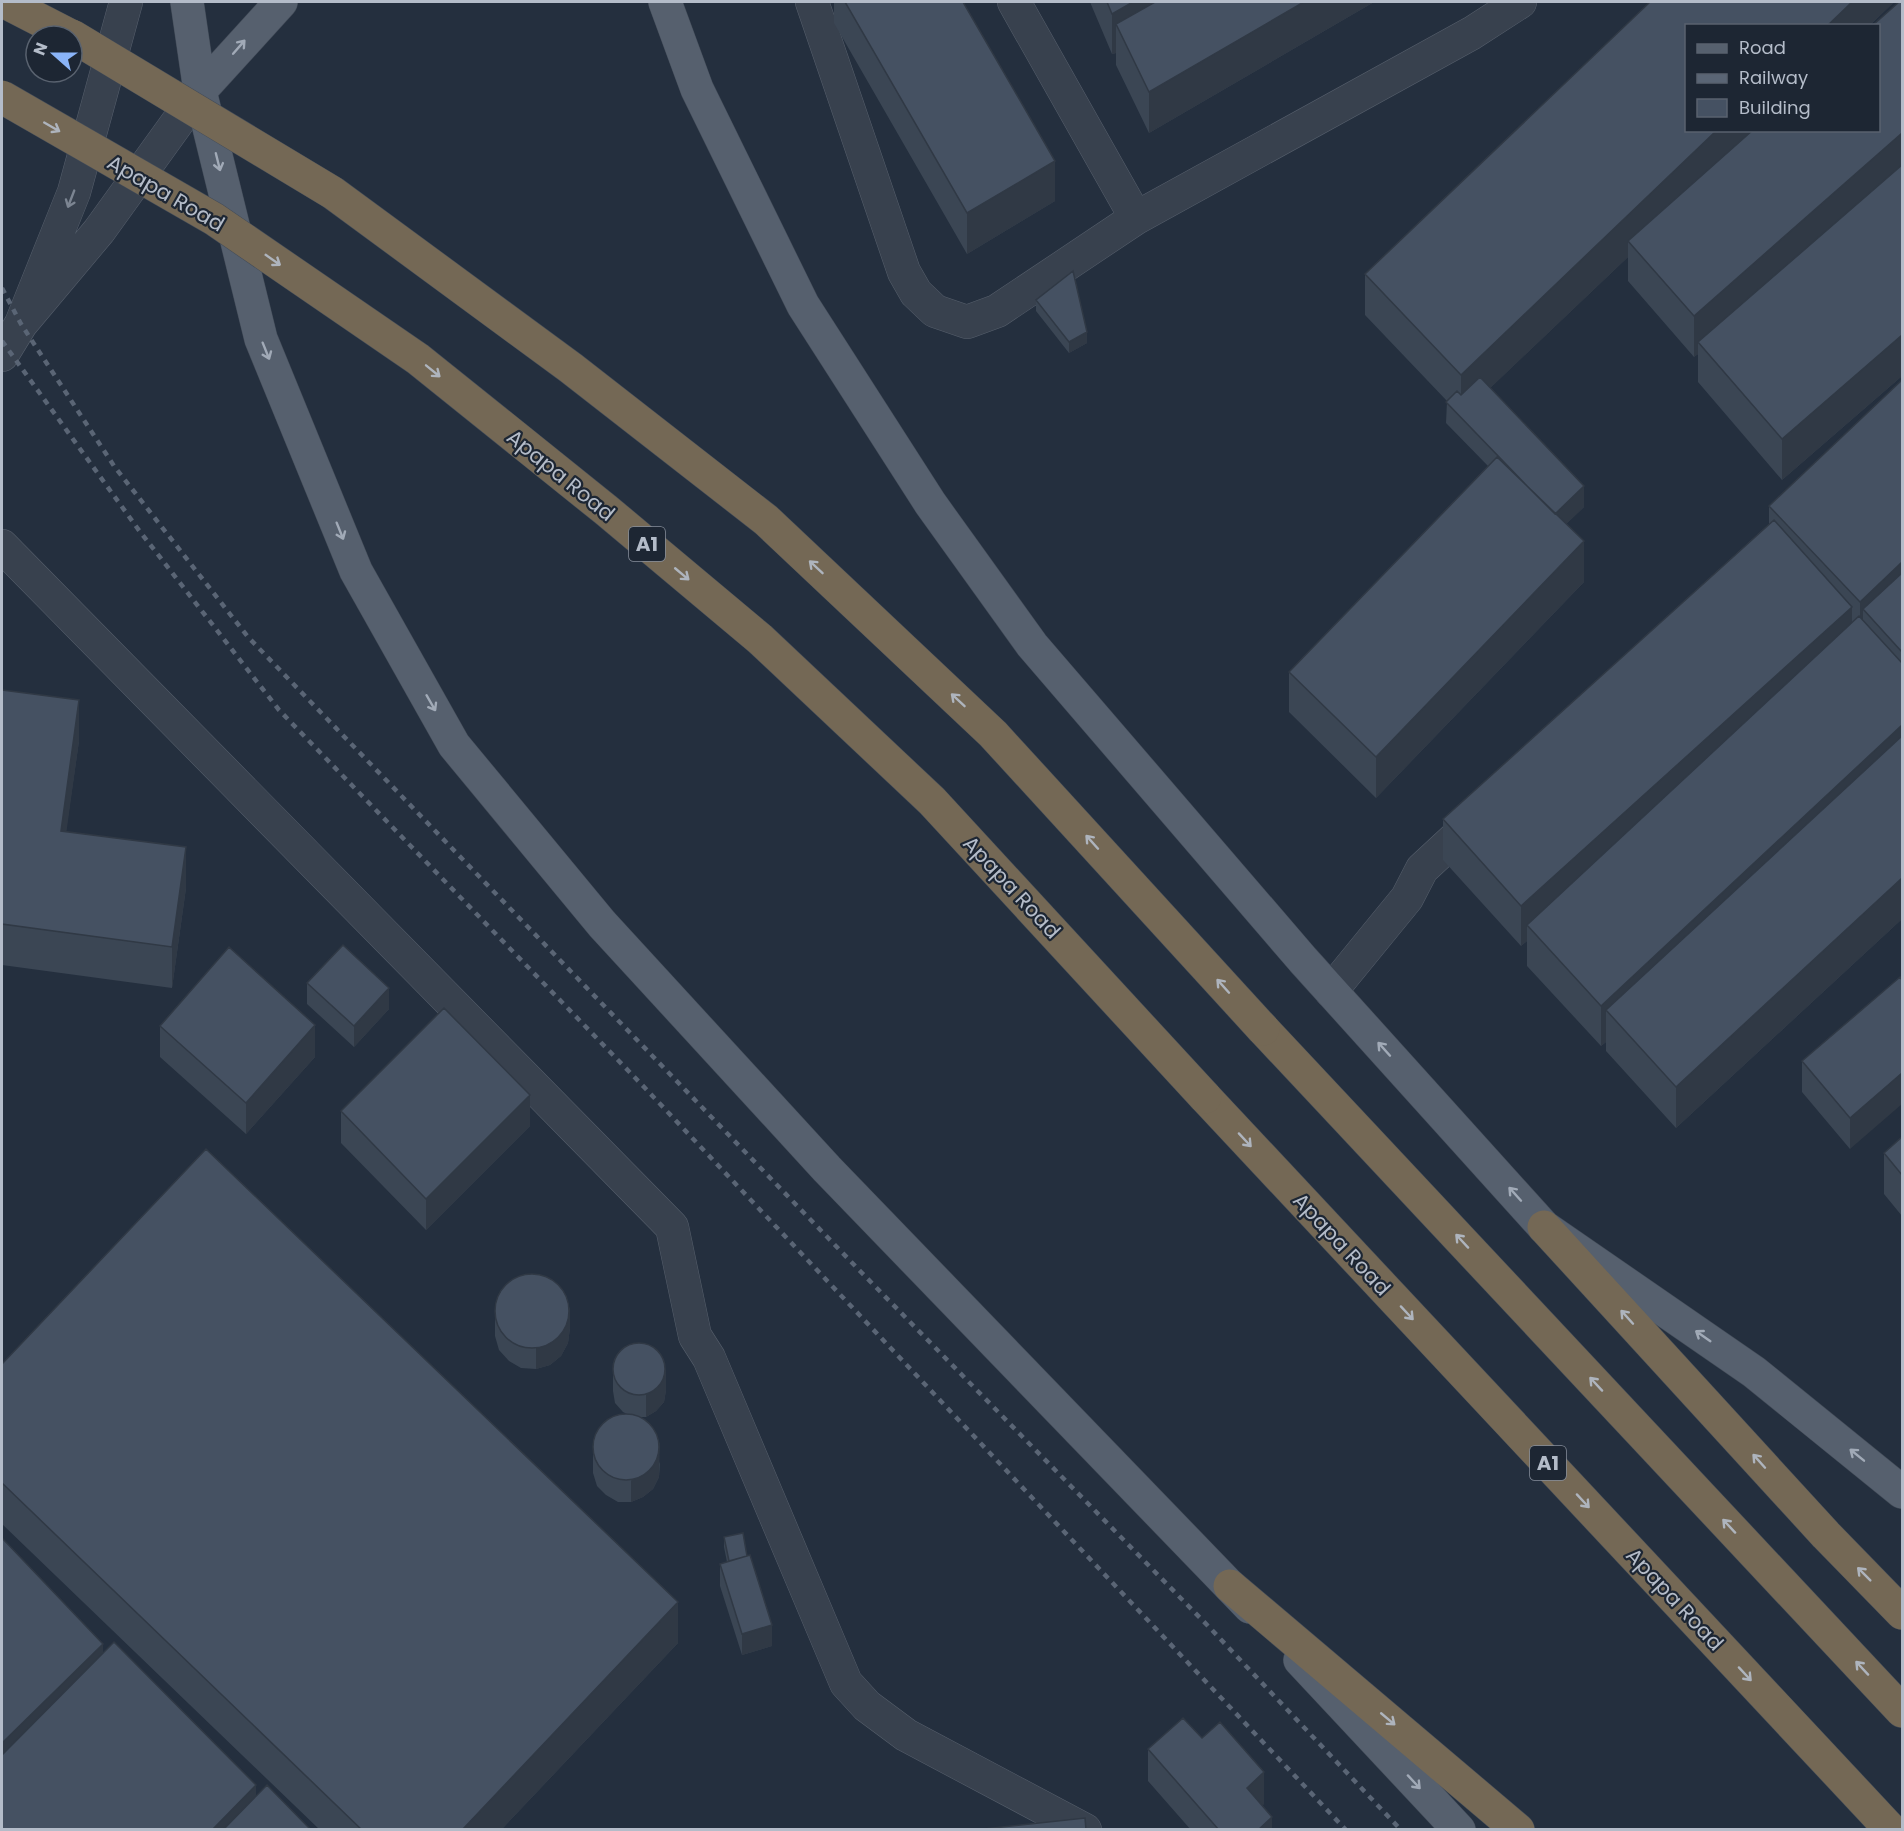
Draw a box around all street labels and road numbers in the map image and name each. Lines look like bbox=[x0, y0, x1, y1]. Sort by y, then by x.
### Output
street label: Apapa Road bbox=[102, 148, 230, 238]
street label: Apapa Road bbox=[501, 422, 621, 528]
road number: A1 bbox=[629, 527, 665, 561]
street label: Apapa Road bbox=[957, 829, 1067, 945]
street label: Apapa Road bbox=[1287, 1186, 1397, 1302]
road number: A1 bbox=[1530, 1446, 1566, 1480]
street label: Apapa Road bbox=[1620, 1541, 1730, 1657]

